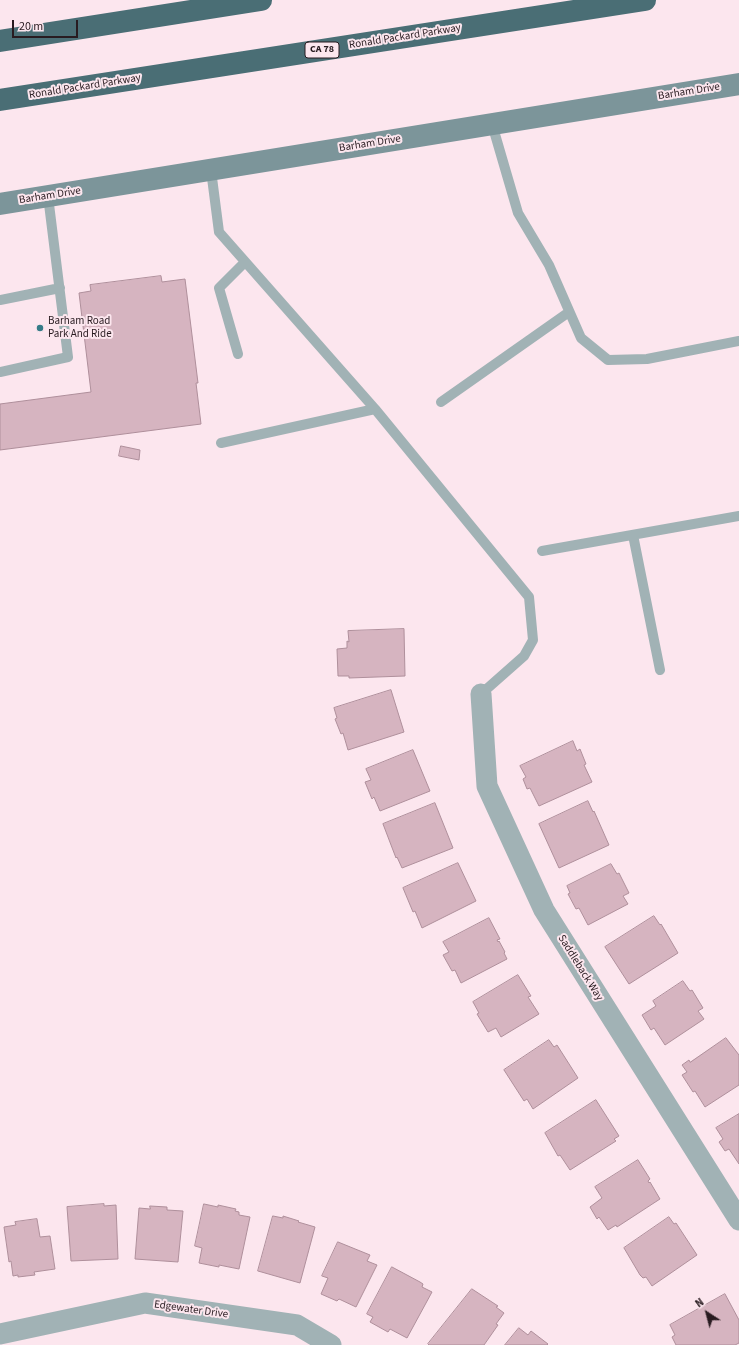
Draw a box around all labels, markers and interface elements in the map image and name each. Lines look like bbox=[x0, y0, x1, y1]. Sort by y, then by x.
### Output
scale bar bbox=[14, 12, 80, 38]
text: 20 m bbox=[19, 18, 43, 35]
street label: Ronald Packard Parkway bbox=[348, 22, 462, 52]
road number: CA 78 bbox=[305, 42, 339, 58]
street label: Ronald Packard Parkway bbox=[28, 72, 142, 102]
street label: Barham Drive bbox=[657, 81, 721, 103]
street label: Barham Drive bbox=[338, 133, 402, 155]
street label: Barham Drive bbox=[18, 185, 82, 207]
place label: Barham Road Park And Ride bbox=[48, 315, 112, 341]
marker: Barham Road Park And Ride bbox=[35, 323, 45, 333]
street label: Saddleback Way bbox=[554, 933, 606, 1003]
north arrow bbox=[687, 1293, 727, 1333]
text: N bbox=[692, 1295, 707, 1311]
street label: Edgewater Drive bbox=[153, 1298, 229, 1322]

